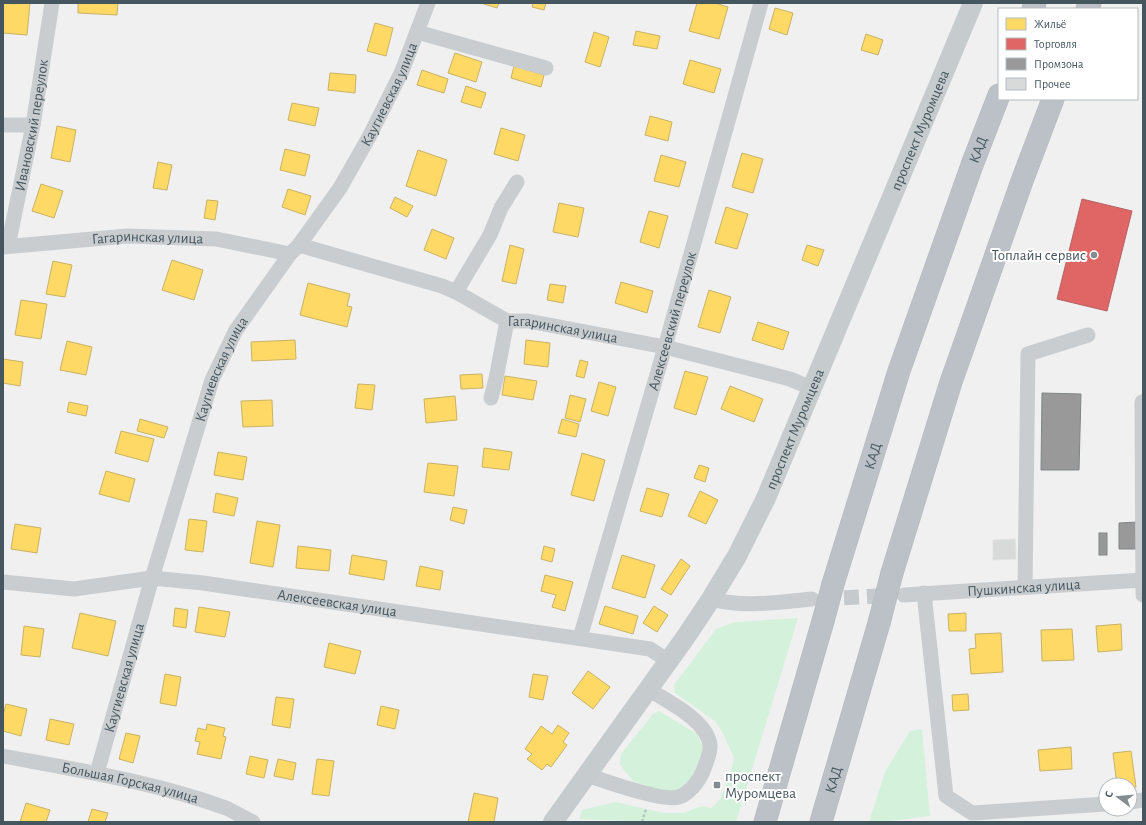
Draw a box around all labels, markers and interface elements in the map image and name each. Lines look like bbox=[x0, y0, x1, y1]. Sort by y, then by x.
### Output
legend bbox=[998, 8, 1138, 100]
text: Жильё bbox=[1034, 18, 1066, 30]
text: Торговля bbox=[1034, 38, 1077, 50]
street label: Каугиевская улица bbox=[358, 40, 420, 149]
street label: Ивановский переулок bbox=[13, 58, 51, 193]
text: Промзона bbox=[1034, 58, 1084, 70]
street label: проспект Муромцева bbox=[888, 68, 952, 193]
text: Прочее bbox=[1034, 78, 1070, 90]
street label: КАД bbox=[966, 134, 990, 165]
street label: Гагаринская улица bbox=[91, 229, 204, 247]
place label: Топлайн сервис bbox=[992, 248, 1086, 263]
street label: Алексеевский переулок bbox=[646, 250, 699, 392]
marker: Топлайн сервис bbox=[1089, 250, 1099, 260]
street label: Каугиевская улица bbox=[193, 314, 251, 424]
street label: Гагаринская улица bbox=[507, 314, 619, 346]
street label: проспект Муромцева bbox=[763, 367, 827, 492]
street label: КАД bbox=[862, 441, 884, 471]
street label: Пушкинская улица bbox=[967, 577, 1081, 599]
street label: Алексеевская улица bbox=[276, 587, 398, 620]
street label: Каугиевская улица bbox=[102, 621, 147, 734]
street label: Большая Горская улица bbox=[61, 760, 200, 806]
street label: КАД bbox=[823, 764, 845, 795]
place label: проспект Муромцева bbox=[725, 769, 796, 801]
north arrow bbox=[1098, 777, 1138, 817]
marker: проспект Муромцева bbox=[712, 780, 722, 790]
text: С bbox=[1103, 790, 1115, 799]

